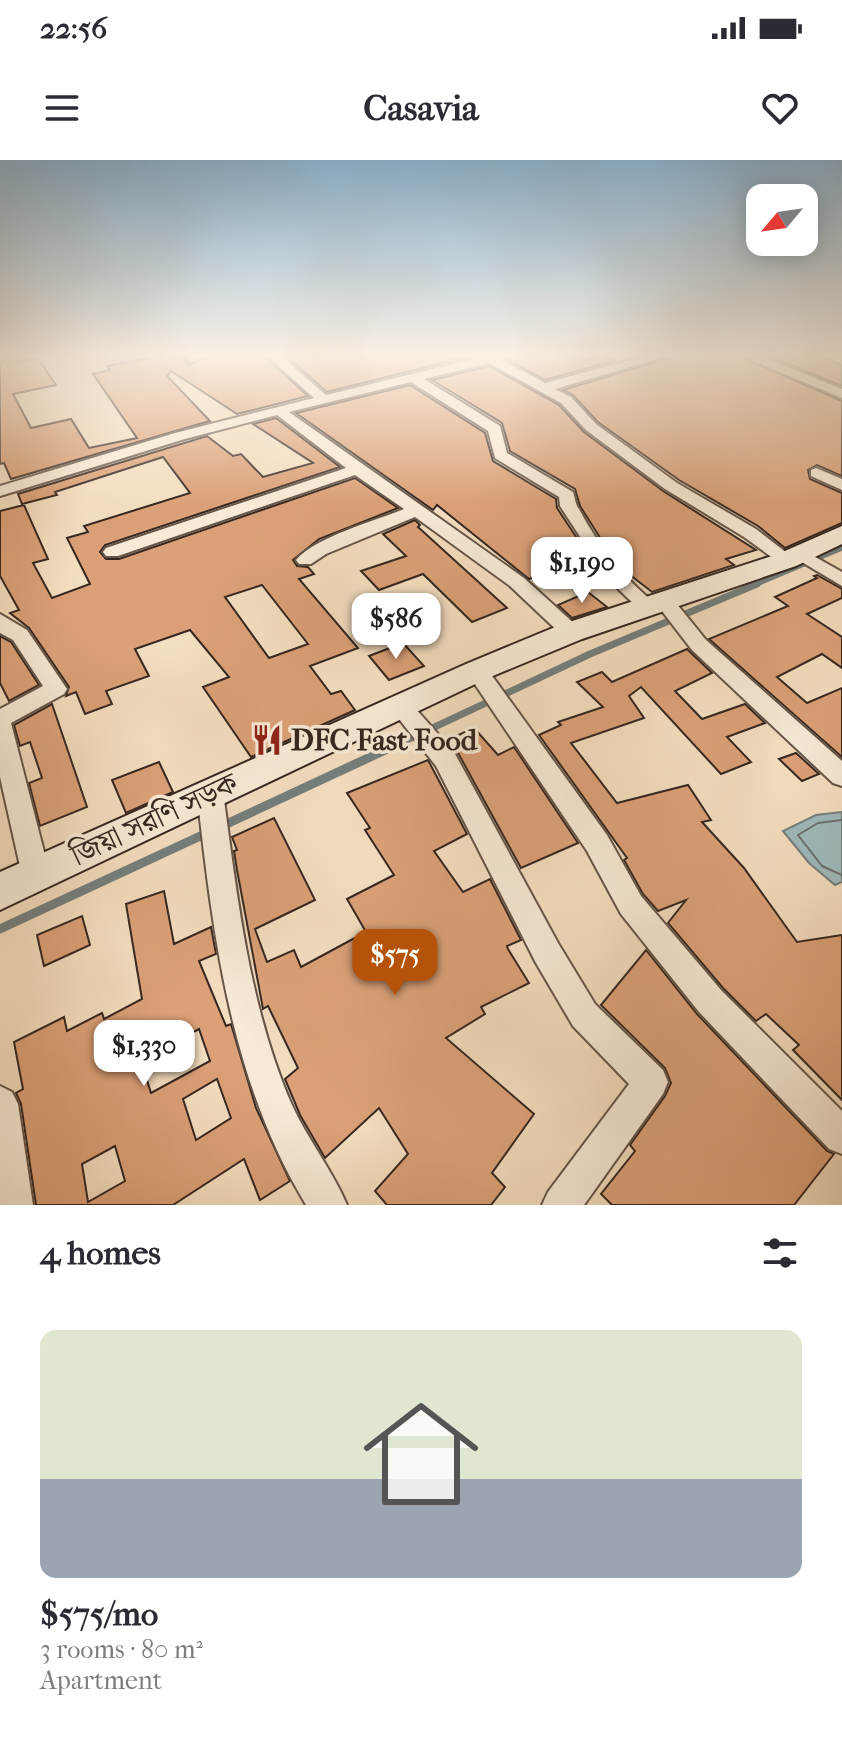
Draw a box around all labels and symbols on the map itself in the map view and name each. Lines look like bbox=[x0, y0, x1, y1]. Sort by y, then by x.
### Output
north arrow bbox=[746, 184, 818, 256]
pin: $1,190 bbox=[517, 537, 647, 605]
pin: $586 bbox=[349, 593, 443, 661]
restaurant icon: DFC Fast Food bbox=[250, 723, 284, 757]
place label: DFC Fast Food bbox=[291, 723, 479, 758]
street label: জিয়া সরণি সড়ক bbox=[64, 764, 244, 874]
pin: $575 bbox=[348, 929, 442, 997]
pin: $1,330 bbox=[79, 1020, 209, 1088]

